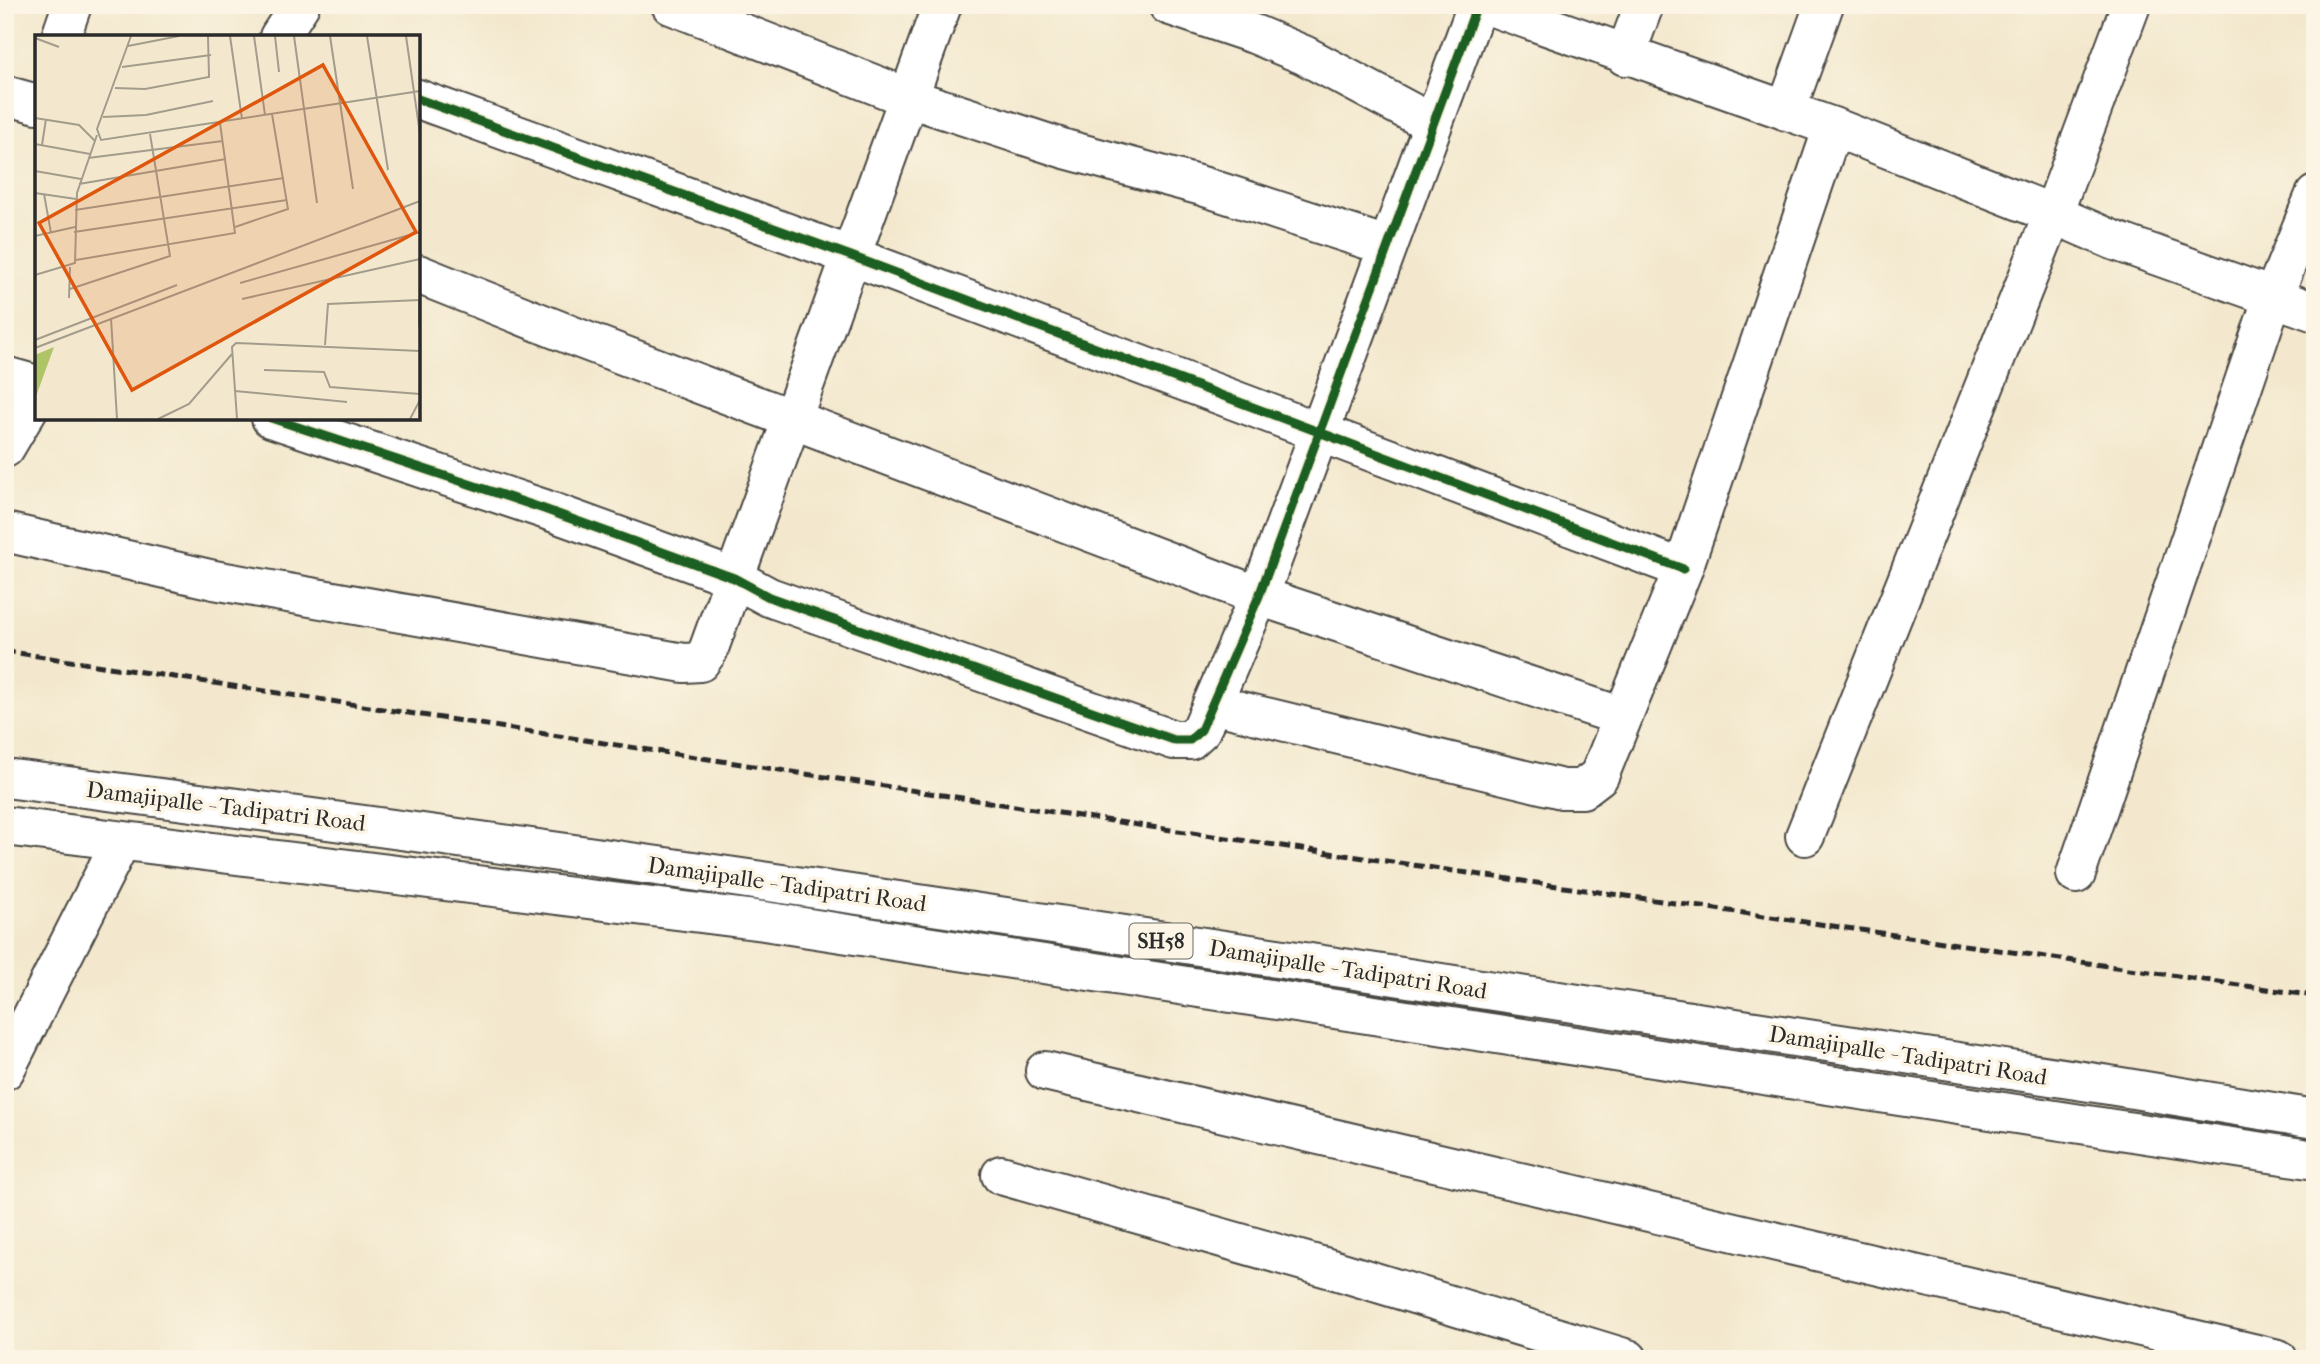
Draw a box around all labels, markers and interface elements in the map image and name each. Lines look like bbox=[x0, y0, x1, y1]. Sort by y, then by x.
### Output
inset map bbox=[35, 35, 420, 420]
street label: Damajipalle - Tadipatri Road bbox=[85, 776, 368, 837]
street label: Damajipalle - Tadipatri Road bbox=[646, 852, 928, 917]
road number: SH58 bbox=[1130, 923, 1192, 958]
street label: Damajipalle - Tadipatri Road bbox=[1207, 934, 1489, 1005]
street label: Damajipalle - Tadipatri Road bbox=[1767, 1020, 2049, 1091]

